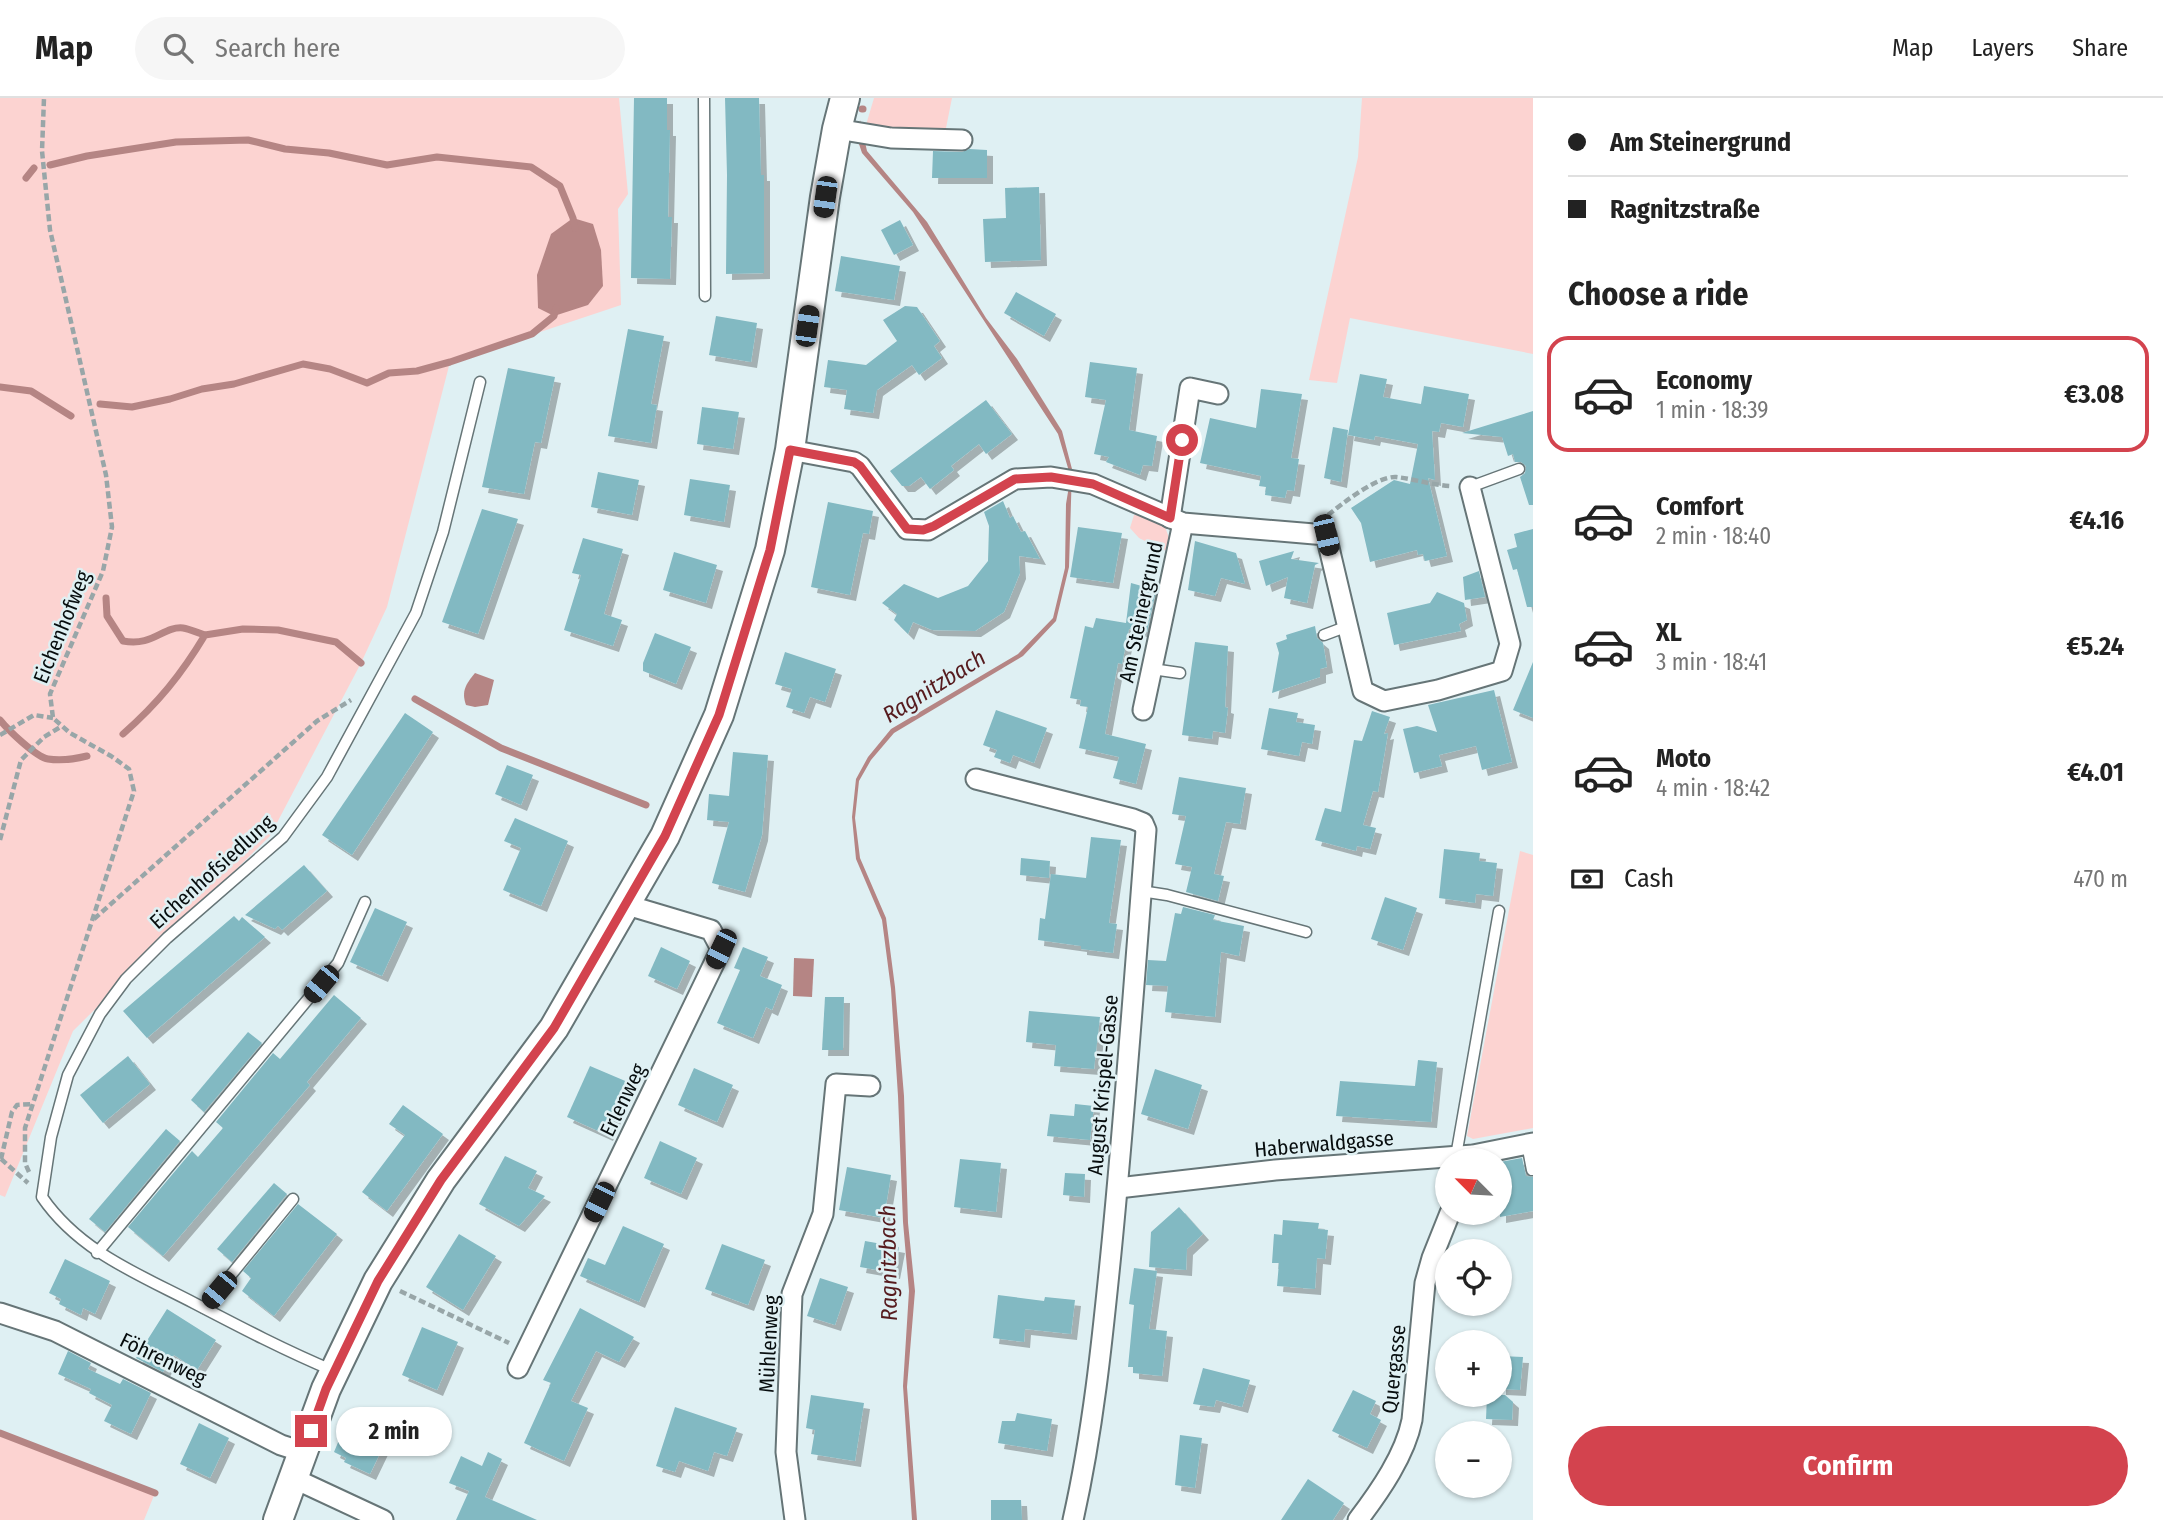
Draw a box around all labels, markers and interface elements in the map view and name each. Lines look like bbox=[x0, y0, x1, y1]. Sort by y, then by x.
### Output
search box bbox=[135, 17, 625, 80]
text: Map bbox=[35, 28, 93, 68]
icon: search bbox=[159, 29, 197, 67]
text: Search here bbox=[215, 33, 340, 64]
text: Map bbox=[1892, 34, 1934, 62]
text: Layers bbox=[1972, 34, 2034, 62]
text: Share bbox=[2072, 34, 2128, 62]
text: Am Steinergrund bbox=[1610, 127, 1791, 158]
car bbox=[812, 175, 839, 219]
text: Ragnitzstraße bbox=[1610, 194, 1760, 225]
text: Choose a ride bbox=[1568, 275, 1749, 313]
car bbox=[794, 304, 821, 348]
icon: car bbox=[1572, 363, 1635, 426]
text: Economy bbox=[1656, 365, 1752, 396]
text: €3.08 bbox=[2064, 379, 2124, 410]
text: 1 min · 18:39 bbox=[1656, 396, 1769, 424]
route start bbox=[1166, 424, 1198, 456]
icon: car bbox=[1572, 489, 1635, 552]
text: Comfort bbox=[1656, 491, 1744, 522]
text: €4.16 bbox=[2070, 505, 2124, 536]
car bbox=[1312, 512, 1341, 558]
text: 2 min · 18:40 bbox=[1656, 522, 1771, 550]
street label: Am Steinergrund bbox=[1113, 539, 1169, 685]
street label: Eichenhofweg bbox=[28, 567, 96, 687]
icon: car bbox=[1572, 615, 1635, 678]
text: XL bbox=[1656, 617, 1682, 648]
text: €5.24 bbox=[2066, 631, 2124, 662]
water label: Ragnitzbach bbox=[877, 643, 991, 729]
text: 3 min · 18:41 bbox=[1656, 648, 1767, 676]
icon: car bbox=[1572, 741, 1635, 804]
text: Moto bbox=[1656, 743, 1711, 774]
text: €4.01 bbox=[2067, 757, 2124, 788]
text: 4 min · 18:42 bbox=[1656, 774, 1770, 802]
street label: Eichenhofsiedlung bbox=[144, 809, 280, 935]
icon: cash bbox=[1568, 860, 1606, 898]
text: Cash bbox=[1624, 863, 1674, 894]
text: 470 m bbox=[2073, 865, 2128, 893]
car bbox=[703, 926, 740, 972]
car bbox=[300, 961, 343, 1007]
street label: August Krispel-Gasse bbox=[1082, 994, 1124, 1176]
street label: Erlenweg bbox=[594, 1059, 652, 1141]
street label: Haberwaldgasse bbox=[1253, 1125, 1395, 1163]
north arrow bbox=[1435, 1148, 1512, 1225]
map controls bbox=[1435, 1148, 1512, 1498]
car bbox=[581, 1179, 618, 1225]
water label: Ragnitzbach bbox=[873, 1205, 903, 1321]
button: locate bbox=[1435, 1239, 1512, 1316]
car bbox=[198, 1267, 241, 1313]
street label: Mühlenweg bbox=[753, 1294, 785, 1394]
street label: Quergasse bbox=[1376, 1323, 1412, 1415]
street label: Föhrenweg bbox=[116, 1327, 210, 1391]
button: + bbox=[1435, 1330, 1512, 1407]
callout: 2 min bbox=[336, 1406, 451, 1456]
route end bbox=[295, 1415, 327, 1447]
text: 2 min bbox=[369, 1417, 420, 1445]
button: − bbox=[1435, 1421, 1512, 1498]
button: Confirm bbox=[1568, 1426, 2128, 1506]

